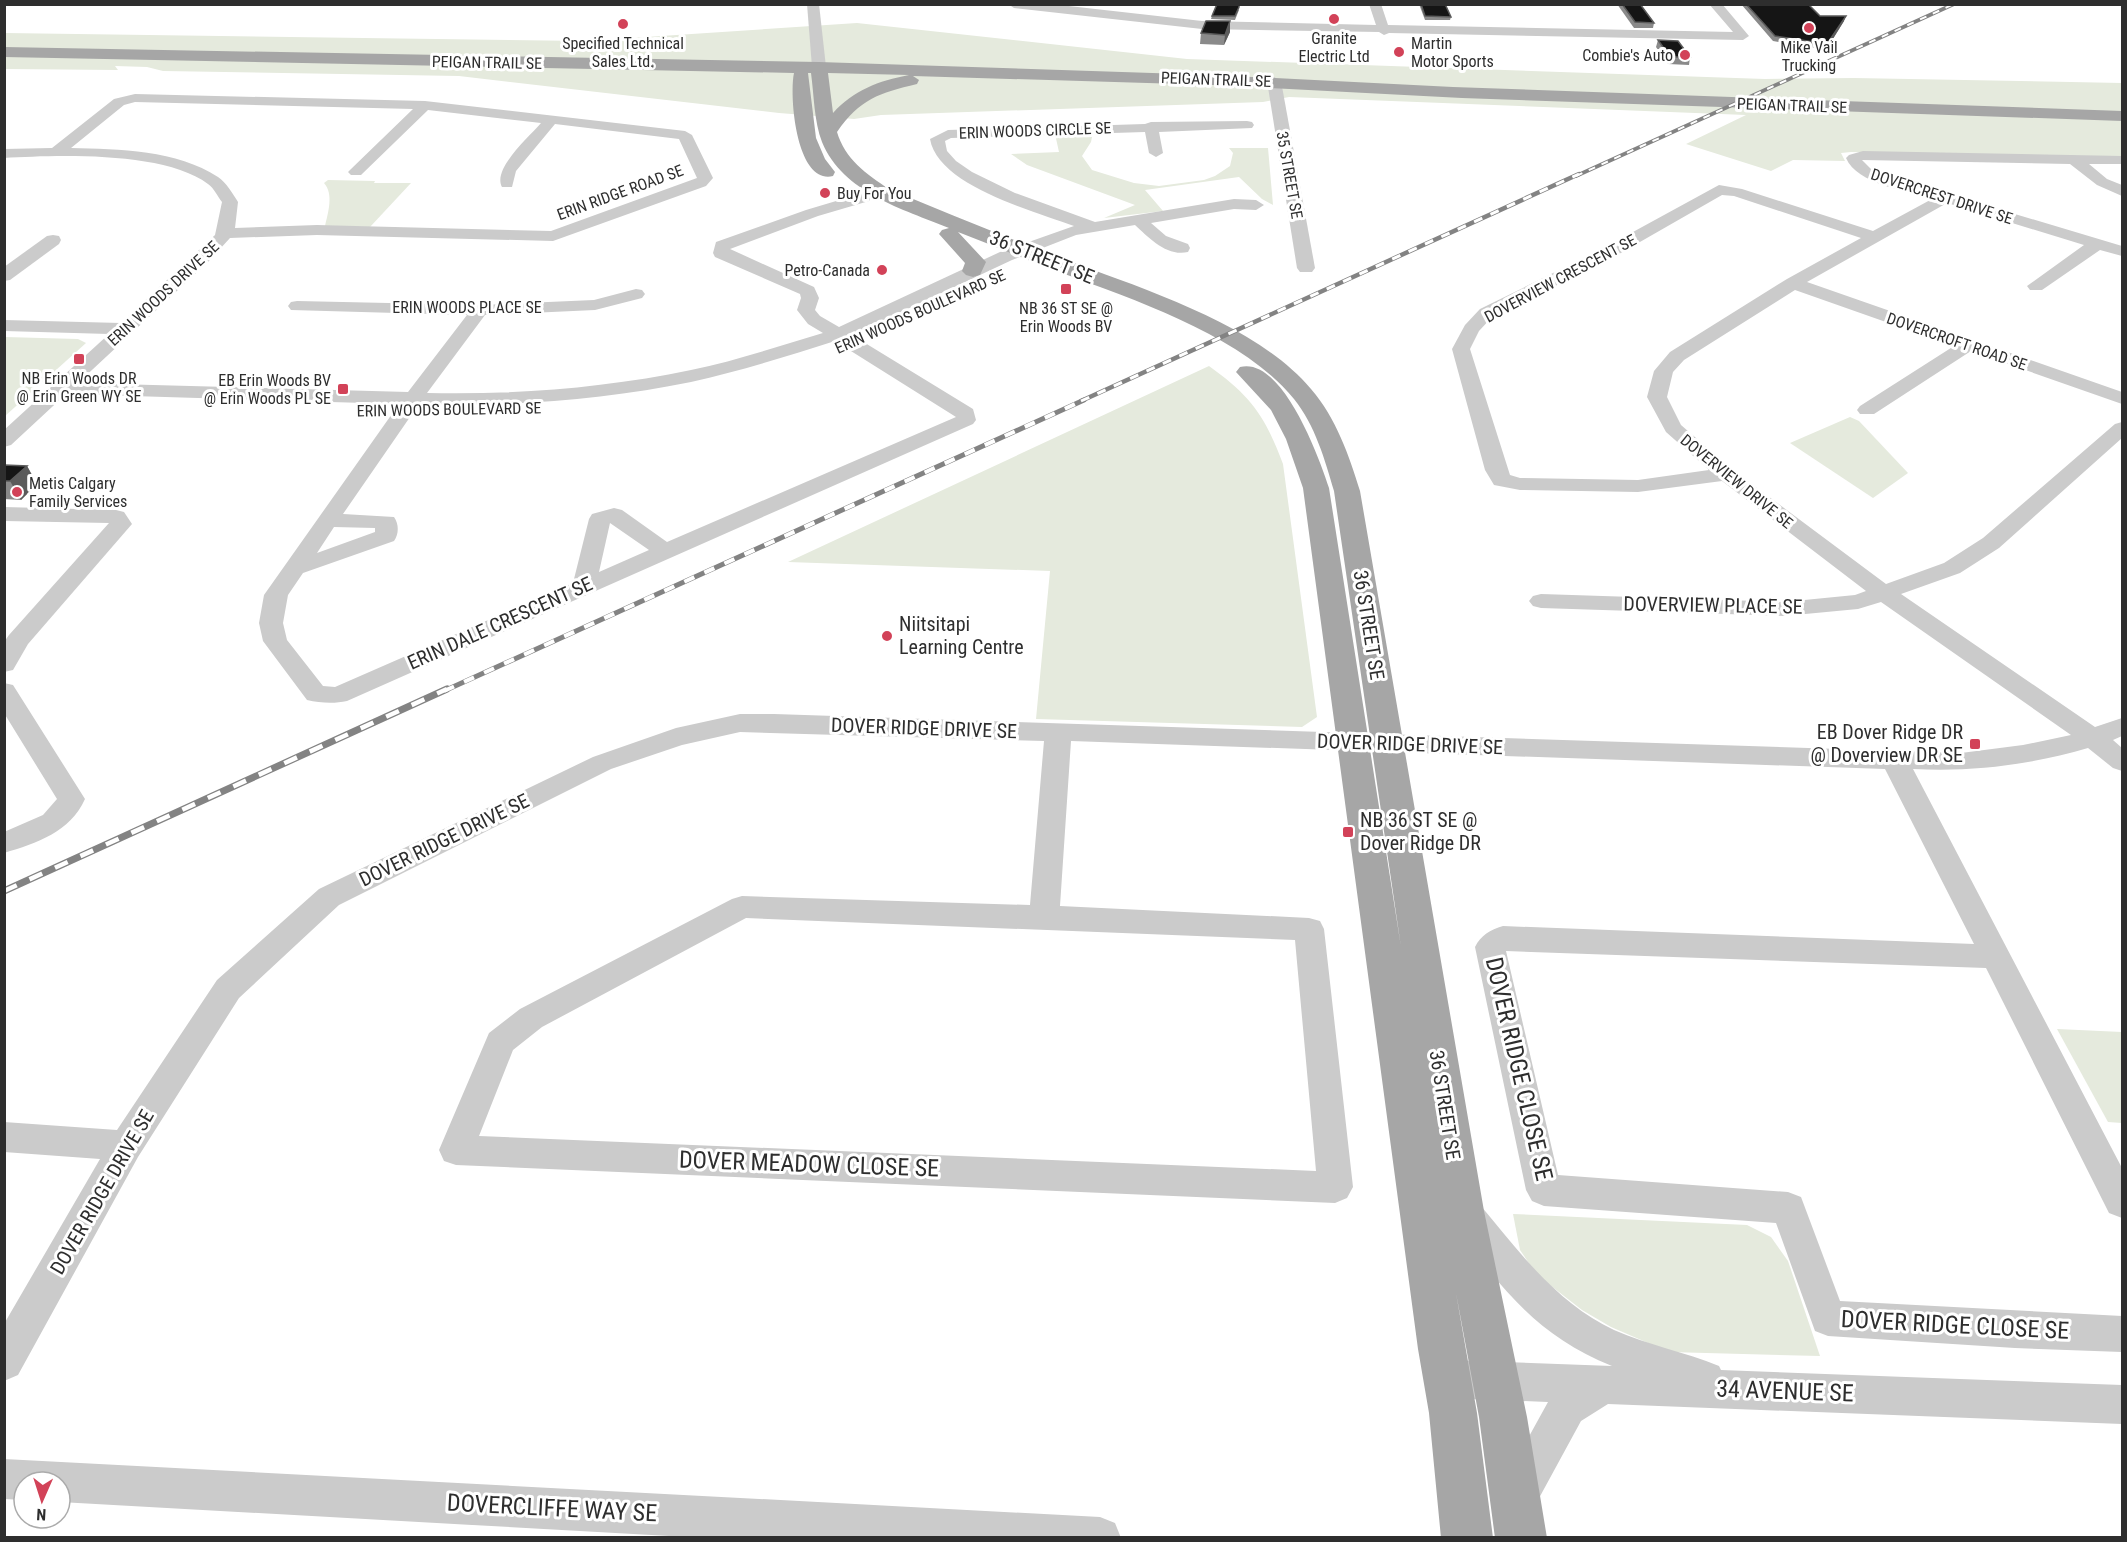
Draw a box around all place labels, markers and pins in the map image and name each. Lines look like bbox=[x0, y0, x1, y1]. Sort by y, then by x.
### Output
marker: Granite Electric Ltd bbox=[1327, 12, 1341, 26]
marker: Specified Technical Sales Ltd. bbox=[616, 17, 630, 31]
marker: Mike Vail Trucking bbox=[1802, 21, 1816, 35]
place label: Granite Electric Ltd bbox=[1298, 29, 1370, 66]
place label: Specified Technical Sales Ltd. bbox=[562, 34, 684, 71]
place label: Martin Motor Sports bbox=[1411, 34, 1494, 71]
place label: Mike Vail Trucking bbox=[1780, 38, 1838, 75]
marker: Martin Motor Sports bbox=[1392, 45, 1406, 59]
place label: Combie's Auto bbox=[1582, 46, 1673, 65]
marker: Combie's Auto bbox=[1678, 48, 1692, 62]
place label: Buy For You bbox=[837, 184, 912, 203]
marker: Buy For You bbox=[818, 186, 832, 200]
place label: Petro-Canada bbox=[785, 261, 870, 280]
marker: Petro-Canada bbox=[875, 263, 889, 277]
marker: NB 36 ST SE @ Erin Woods BV bbox=[1059, 282, 1073, 296]
place label: NB 36 ST SE @ Erin Woods BV bbox=[1019, 299, 1113, 336]
marker: NB Erin Woods DR @ Erin Green WY SE bbox=[72, 352, 86, 366]
place label: NB Erin Woods DR @ Erin Green WY SE bbox=[16, 369, 142, 406]
place label: EB Erin Woods BV @ Erin Woods PL SE bbox=[204, 371, 331, 408]
marker: EB Erin Woods BV @ Erin Woods PL SE bbox=[336, 382, 350, 396]
place label: Metis Calgary Family Services bbox=[29, 474, 127, 511]
marker: Metis Calgary Family Services bbox=[10, 485, 24, 499]
place label: Niitsitapi Learning Centre bbox=[899, 612, 1024, 659]
marker: Niitsitapi Learning Centre bbox=[880, 629, 894, 643]
place label: EB Dover Ridge DR @ Doverview DR SE bbox=[1811, 720, 1963, 767]
marker: EB Dover Ridge DR @ Doverview DR SE bbox=[1968, 737, 1982, 751]
place label: NB 36 ST SE @ Dover Ridge DR bbox=[1360, 808, 1481, 855]
marker: NB 36 ST SE @ Dover Ridge DR bbox=[1341, 825, 1355, 839]

